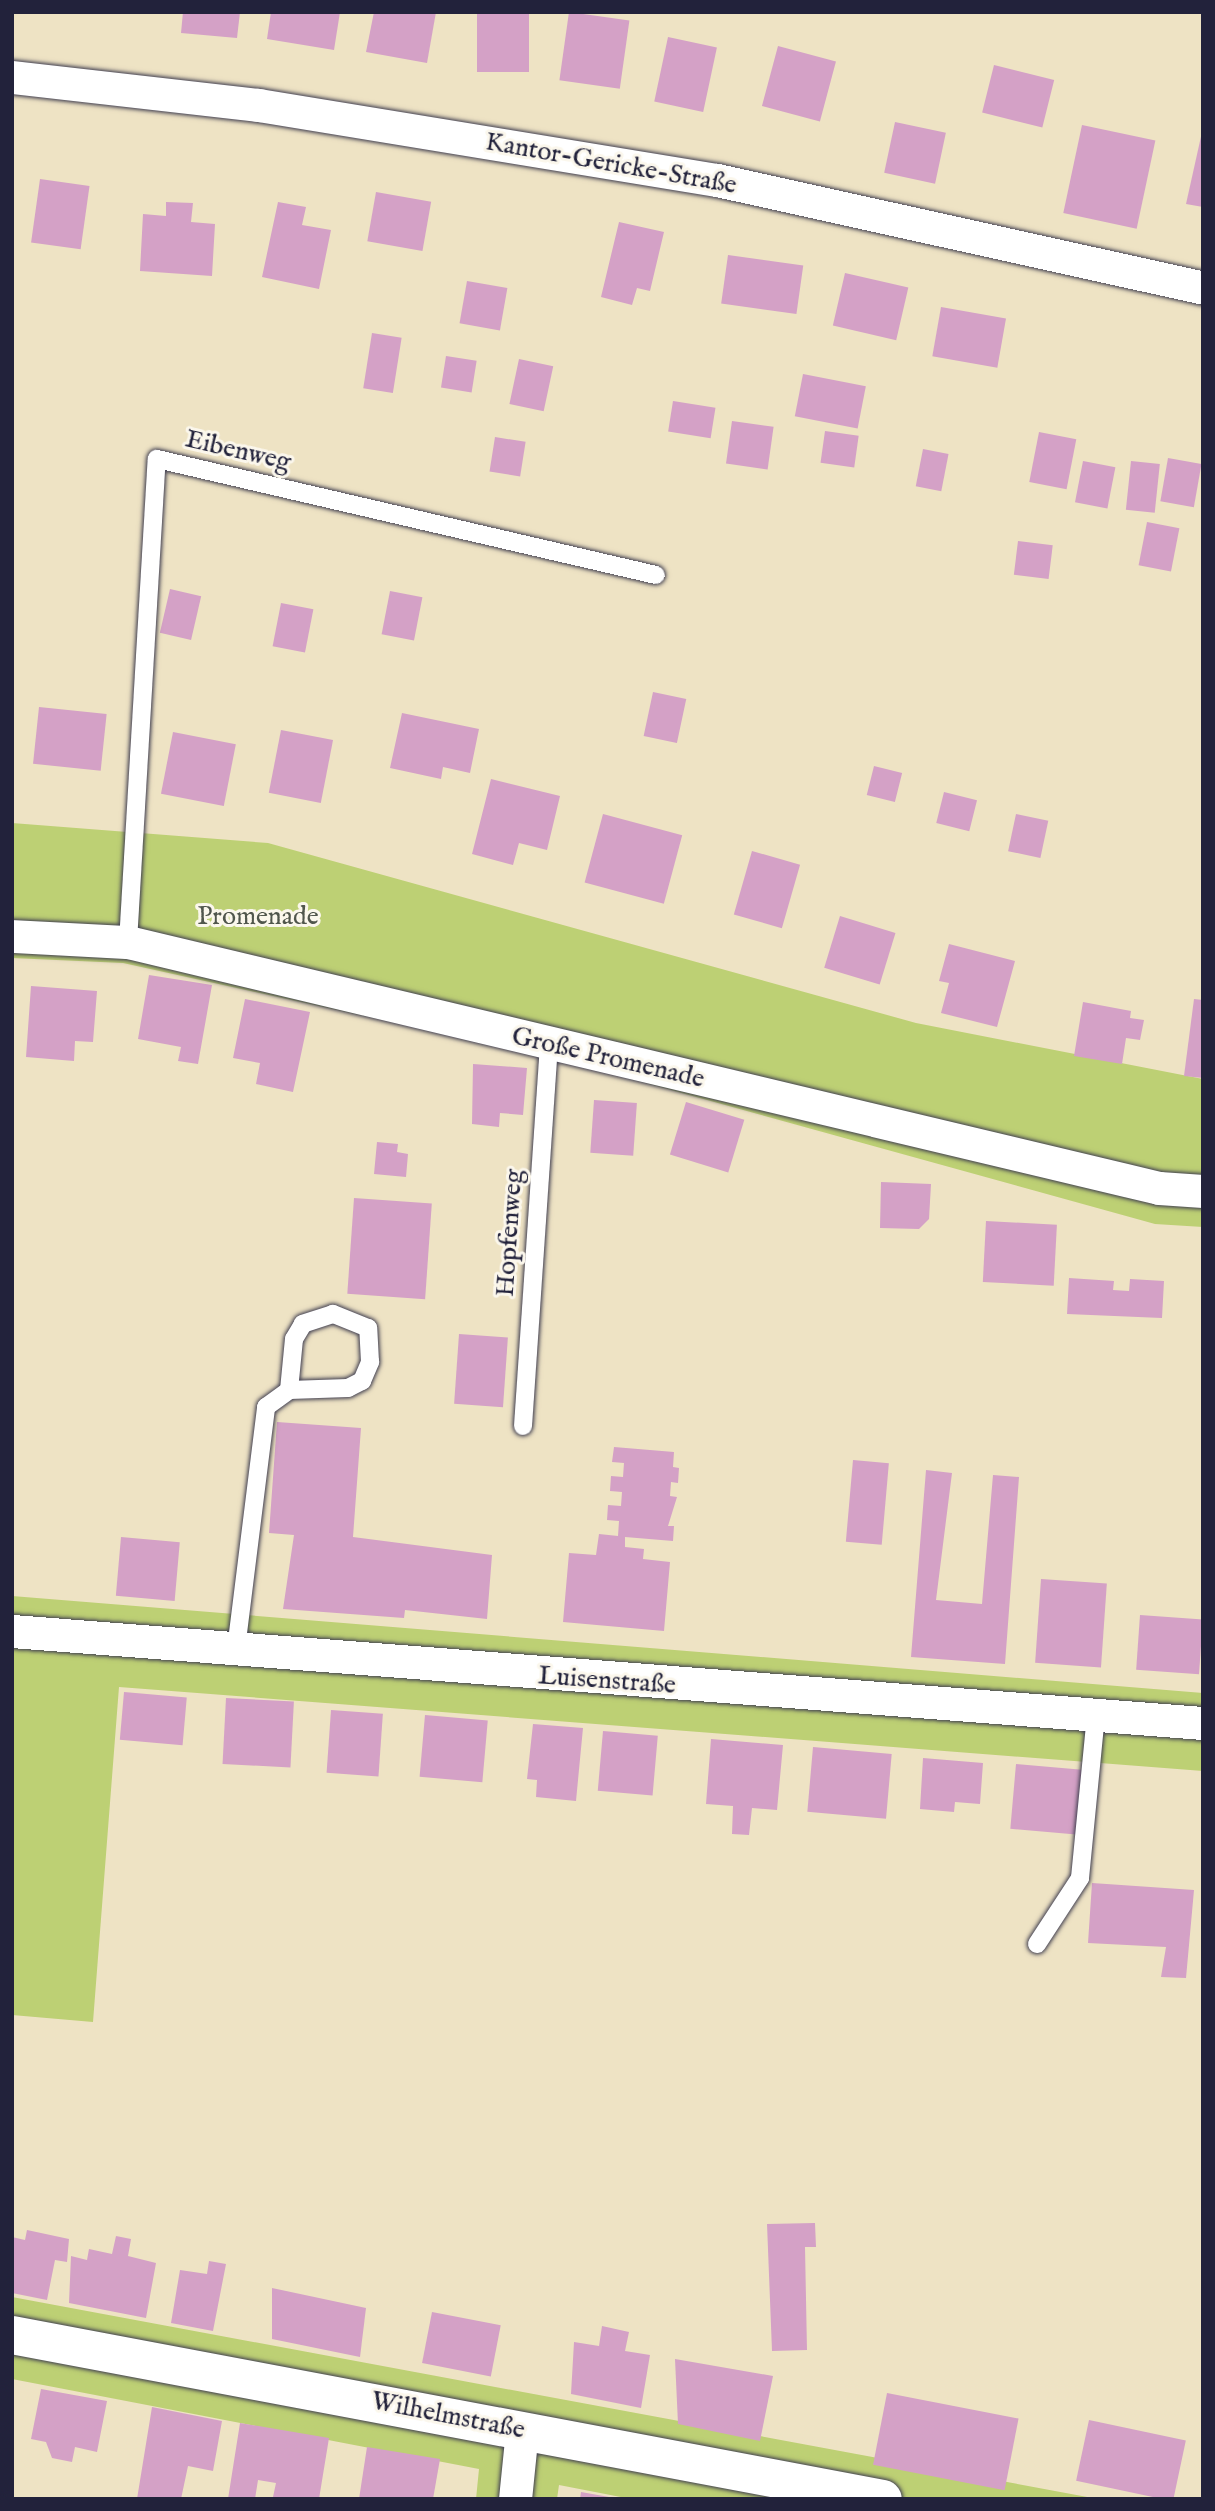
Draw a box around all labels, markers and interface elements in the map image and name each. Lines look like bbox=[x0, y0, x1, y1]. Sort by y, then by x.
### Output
street label: Kantor-Gericke-Straße bbox=[483, 127, 739, 201]
street label: Eibenweg bbox=[182, 424, 294, 478]
park label: Promenade bbox=[197, 901, 319, 933]
street label: Große Promenade bbox=[509, 1021, 707, 1095]
street label: Hopfenweg bbox=[490, 1168, 530, 1298]
street label: Luisenstraße bbox=[537, 1661, 677, 1701]
street label: Wilhelmstraße bbox=[368, 2386, 528, 2446]

